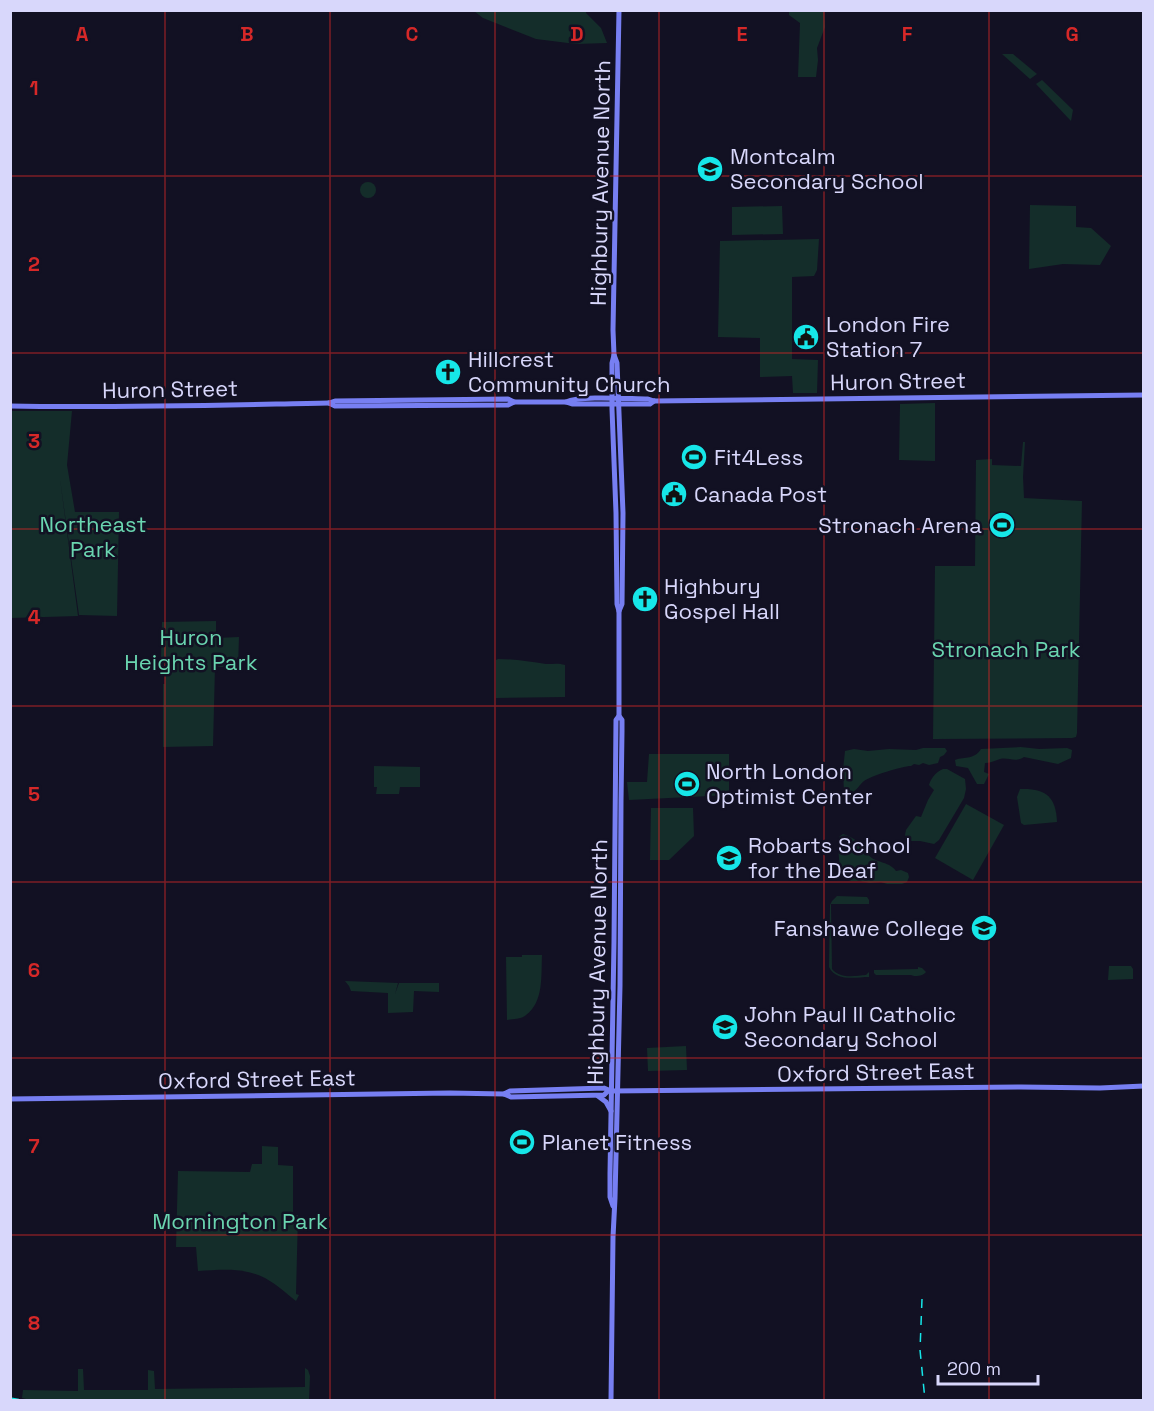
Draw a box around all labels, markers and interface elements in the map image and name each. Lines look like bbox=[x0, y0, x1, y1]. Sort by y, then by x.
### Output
text: A bbox=[76, 21, 89, 47]
text: B bbox=[240, 21, 254, 47]
text: C bbox=[406, 21, 419, 47]
text: D bbox=[570, 21, 584, 47]
text: E bbox=[736, 21, 748, 47]
text: F bbox=[902, 21, 913, 47]
text: G bbox=[1065, 21, 1079, 47]
street label: Highbury Avenue North bbox=[584, 60, 616, 306]
text: 1 bbox=[29, 75, 39, 101]
place label: Montcalm Secondary School bbox=[730, 142, 924, 195]
school or university icon: Montcalm Secondary School bbox=[695, 154, 725, 184]
text: 2 bbox=[28, 251, 40, 277]
place label: London Fire Station 7 bbox=[826, 310, 950, 363]
public building icon: London Fire Station 7 bbox=[791, 322, 821, 352]
place label: Hillcrest Community Church bbox=[468, 345, 670, 398]
church icon: Hillcrest Community Church bbox=[433, 357, 463, 387]
street label: Huron Street bbox=[830, 366, 966, 396]
street label: Huron Street bbox=[102, 374, 238, 404]
text: 3 bbox=[28, 428, 40, 454]
sports icon: Fit4Less bbox=[679, 442, 709, 472]
place label: Fit4Less bbox=[714, 443, 803, 471]
public building icon: Canada Post bbox=[659, 479, 689, 509]
place label: Canada Post bbox=[694, 480, 827, 508]
park label: Northeast Park bbox=[39, 510, 147, 563]
sports icon: Stronach Arena bbox=[987, 510, 1017, 540]
place label: Stronach Arena bbox=[818, 511, 982, 539]
place label: Highbury Gospel Hall bbox=[664, 572, 780, 625]
church icon: Highbury Gospel Hall bbox=[630, 584, 660, 614]
text: 4 bbox=[28, 604, 41, 630]
park label: Huron Heights Park bbox=[124, 623, 258, 676]
park label: Stronach Park bbox=[932, 635, 1081, 663]
place label: North London Optimist Center bbox=[706, 757, 873, 810]
sports icon: North London Optimist Center bbox=[672, 769, 702, 799]
text: 5 bbox=[28, 781, 40, 807]
place label: Robarts School for the Deaf bbox=[748, 831, 911, 884]
street label: Highbury Avenue North bbox=[581, 839, 613, 1085]
school or university icon: Robarts School for the Deaf bbox=[714, 843, 744, 873]
school or university icon: Fanshawe College bbox=[969, 913, 999, 943]
place label: Fanshawe College bbox=[774, 914, 964, 942]
text: 6 bbox=[28, 957, 40, 983]
place label: John Paul II Catholic Secondary School bbox=[744, 1000, 956, 1053]
school or university icon: John Paul II Catholic Secondary School bbox=[710, 1012, 740, 1042]
street label: Oxford Street East bbox=[777, 1056, 975, 1088]
street label: Oxford Street East bbox=[158, 1063, 356, 1095]
sports icon: Planet Fitness bbox=[507, 1127, 537, 1157]
place label: Planet Fitness bbox=[542, 1128, 692, 1156]
text: 7 bbox=[28, 1133, 40, 1159]
park label: Mornington Park bbox=[152, 1207, 328, 1235]
text: 8 bbox=[28, 1310, 40, 1336]
scale bar bbox=[938, 1348, 1038, 1386]
text: 200 m bbox=[947, 1357, 1001, 1380]

